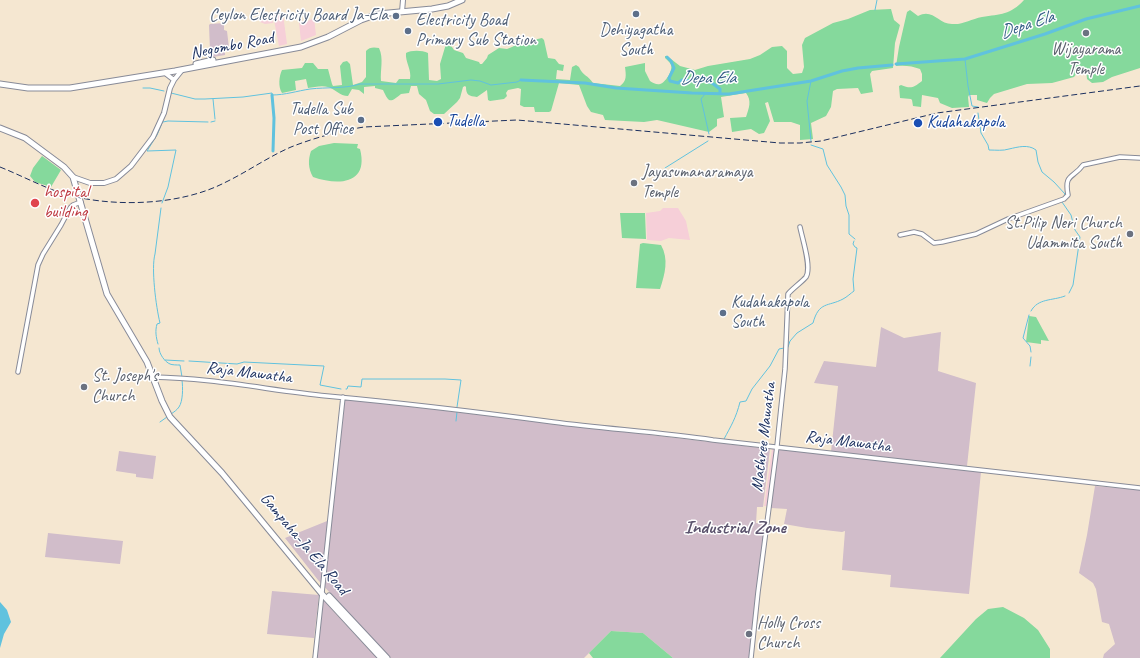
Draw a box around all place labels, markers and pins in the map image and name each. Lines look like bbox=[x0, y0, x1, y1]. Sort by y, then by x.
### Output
place label: Ceylon Electricity Board Ja-Ela bbox=[209, 6, 388, 26]
marker: Dehiyagatha South bbox=[631, 9, 641, 19]
marker: Ceylon Electricity Board Ja-Ela bbox=[391, 11, 401, 21]
place label: Electricity Boad Primary Sub Station bbox=[416, 11, 536, 51]
place label: Dehiyagatha South bbox=[600, 21, 672, 61]
marker: Electricity Boad Primary Sub Station bbox=[403, 26, 413, 36]
marker: Wijayarama Temple bbox=[1081, 28, 1091, 38]
place label: Wijayarama Temple bbox=[1052, 40, 1120, 80]
place label: Tudella Sub Post Office bbox=[290, 100, 353, 140]
place label: Tudella bbox=[447, 112, 484, 132]
place label: Kudahakapola bbox=[927, 113, 1005, 133]
marker: Tudella Sub Post Office bbox=[356, 115, 366, 125]
marker: Tudella bbox=[432, 116, 444, 128]
marker: Kudahakapola bbox=[912, 117, 924, 129]
place label: Jayasumanaramaya Temple bbox=[642, 163, 753, 203]
marker: Jayasumanaramaya Temple bbox=[629, 178, 639, 188]
place label: hospital building bbox=[44, 183, 89, 223]
marker: hospital building bbox=[29, 197, 41, 209]
place label: St.Pilip Neri Church Udammita South bbox=[1005, 214, 1122, 254]
marker: St.Pilip Neri Church Udammita South bbox=[1125, 229, 1135, 239]
place label: Kudahakapola South bbox=[731, 293, 809, 333]
marker: Kudahakapola South bbox=[718, 308, 728, 318]
place label: St. Joseph's Church bbox=[92, 367, 158, 407]
marker: St. Joseph's Church bbox=[79, 382, 89, 392]
place label: Holly Cross Church bbox=[757, 614, 820, 654]
marker: Holly Cross Church bbox=[744, 629, 754, 639]

